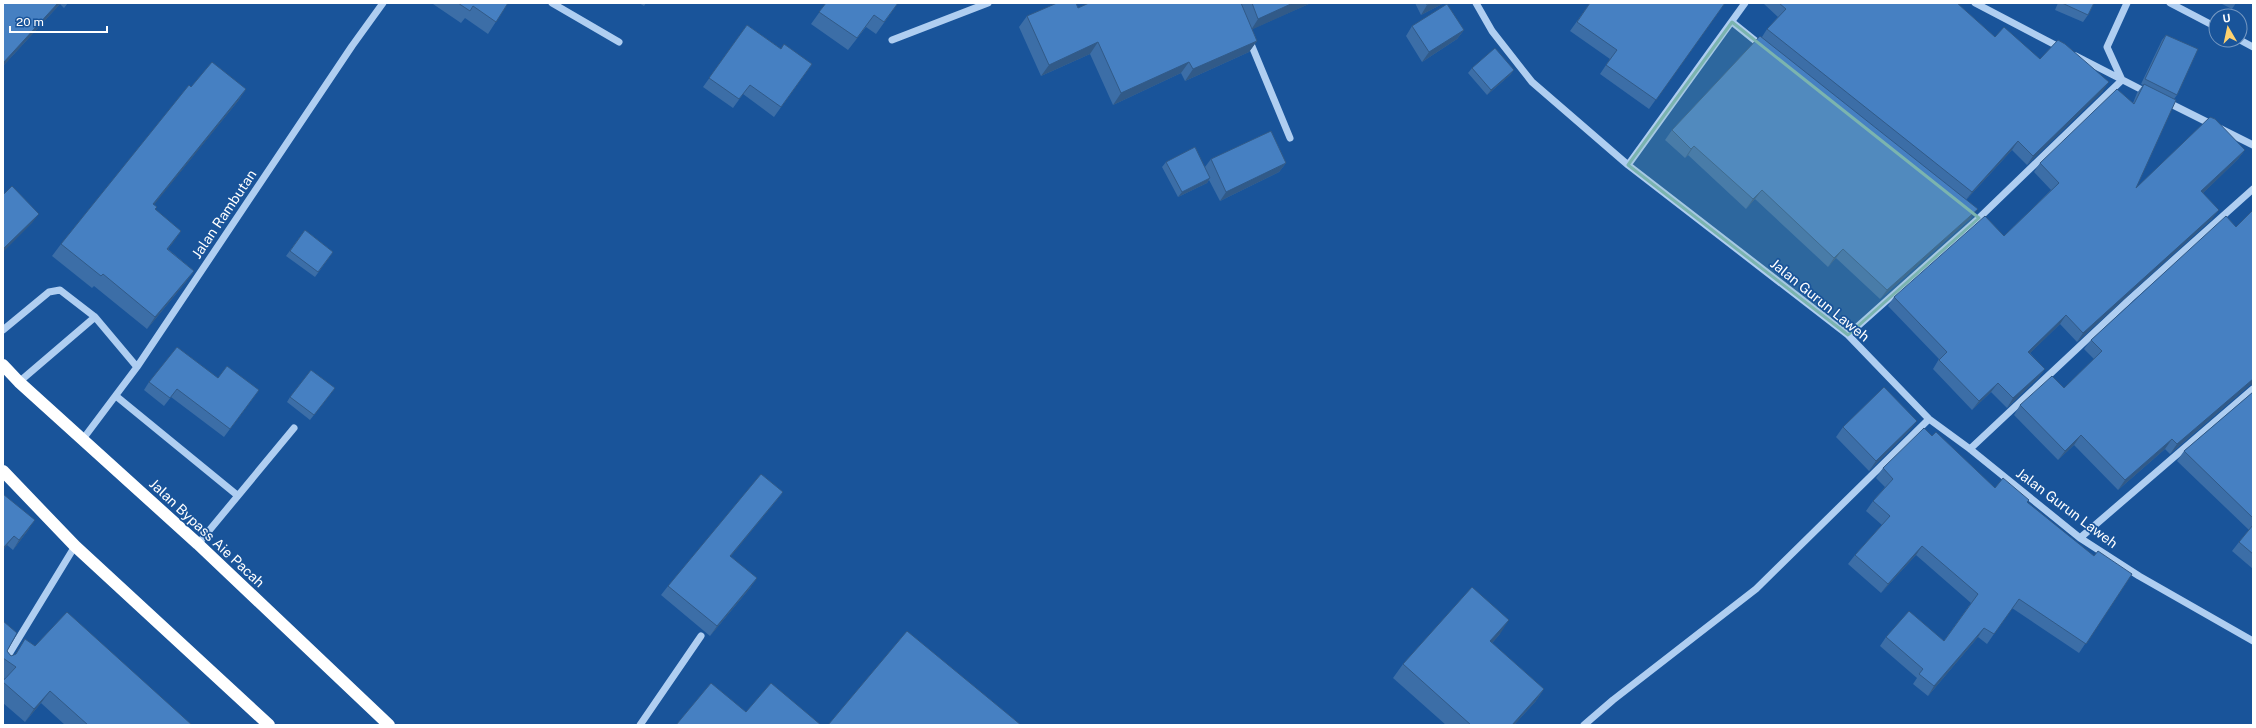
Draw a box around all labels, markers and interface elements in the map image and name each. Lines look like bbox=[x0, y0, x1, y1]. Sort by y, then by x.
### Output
scale bar bbox=[10, 8, 107, 34]
north arrow bbox=[2208, 8, 2248, 48]
text: U bbox=[2222, 12, 2231, 25]
text: 20 m bbox=[16, 15, 44, 29]
street label: Jalan Rambutan bbox=[188, 167, 260, 261]
street label: Jalan Gurun Laweh bbox=[1767, 255, 1873, 345]
street label: Jalan Gurun Laweh bbox=[2013, 465, 2121, 551]
street label: Jalan Bypass Aie Pacah bbox=[146, 476, 268, 590]

